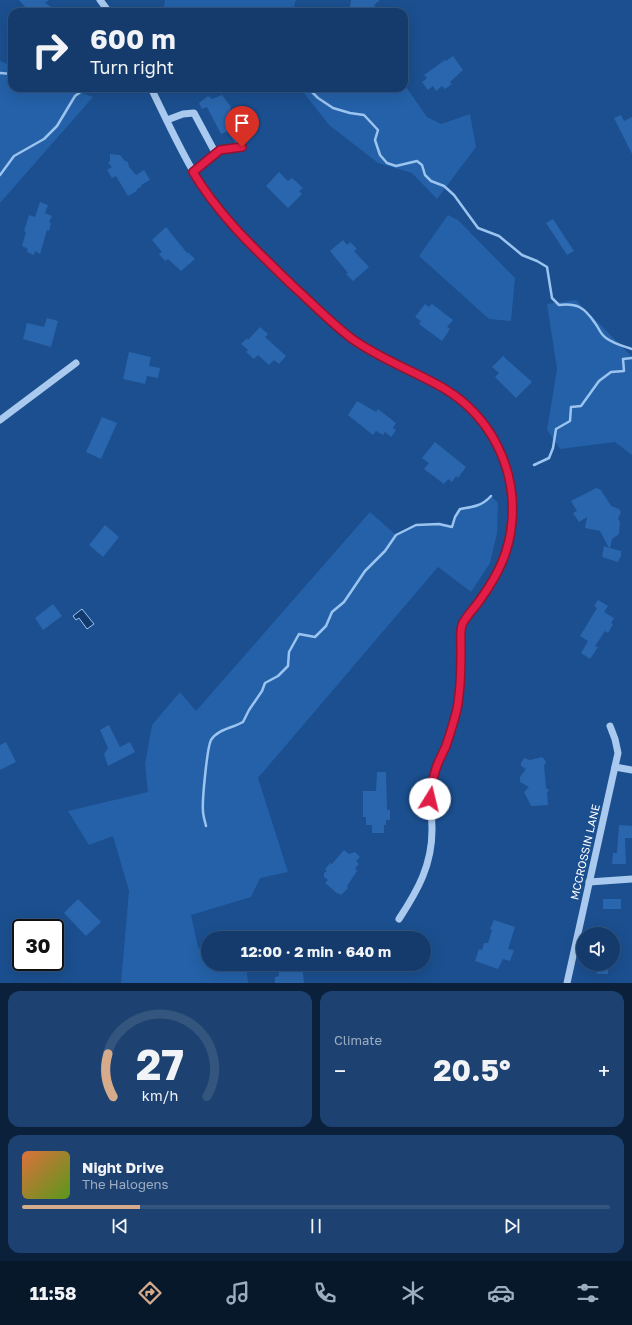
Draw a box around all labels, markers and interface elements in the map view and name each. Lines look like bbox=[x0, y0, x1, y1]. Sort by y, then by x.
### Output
text: 600 m bbox=[90, 22, 176, 55]
icon: right bbox=[24, 24, 76, 76]
text: Turn right bbox=[90, 56, 174, 78]
pin bbox=[225, 106, 259, 147]
icon: arrive bbox=[231, 112, 253, 134]
position arrow bbox=[409, 778, 451, 820]
street label: MCCROSSIN LANE bbox=[567, 803, 602, 901]
speed limit sign: 30 bbox=[12, 919, 64, 971]
map controls bbox=[576, 927, 620, 971]
button: sound bbox=[576, 927, 620, 971]
text: 12:00 · 2 min · 640 m bbox=[241, 942, 391, 960]
text: Climate bbox=[334, 1032, 382, 1048]
text: 27 bbox=[136, 1039, 184, 1089]
text: 20.5° bbox=[433, 1052, 511, 1088]
text: − bbox=[334, 1057, 346, 1084]
text: + bbox=[598, 1057, 610, 1084]
text: km/h bbox=[142, 1087, 178, 1104]
text: Night Drive bbox=[82, 1158, 164, 1176]
text: The Halogens bbox=[82, 1176, 168, 1192]
icon: previous bbox=[109, 1215, 131, 1237]
icon: pause bbox=[305, 1215, 327, 1237]
icon: next bbox=[501, 1215, 523, 1237]
icon: directions bbox=[136, 1279, 164, 1307]
icon: music bbox=[224, 1279, 252, 1307]
icon: phone bbox=[311, 1279, 339, 1307]
icon: climate bbox=[399, 1279, 427, 1307]
icon: car bbox=[487, 1279, 515, 1307]
icon: filters bbox=[574, 1279, 602, 1307]
text: 11:58 bbox=[30, 1282, 77, 1304]

